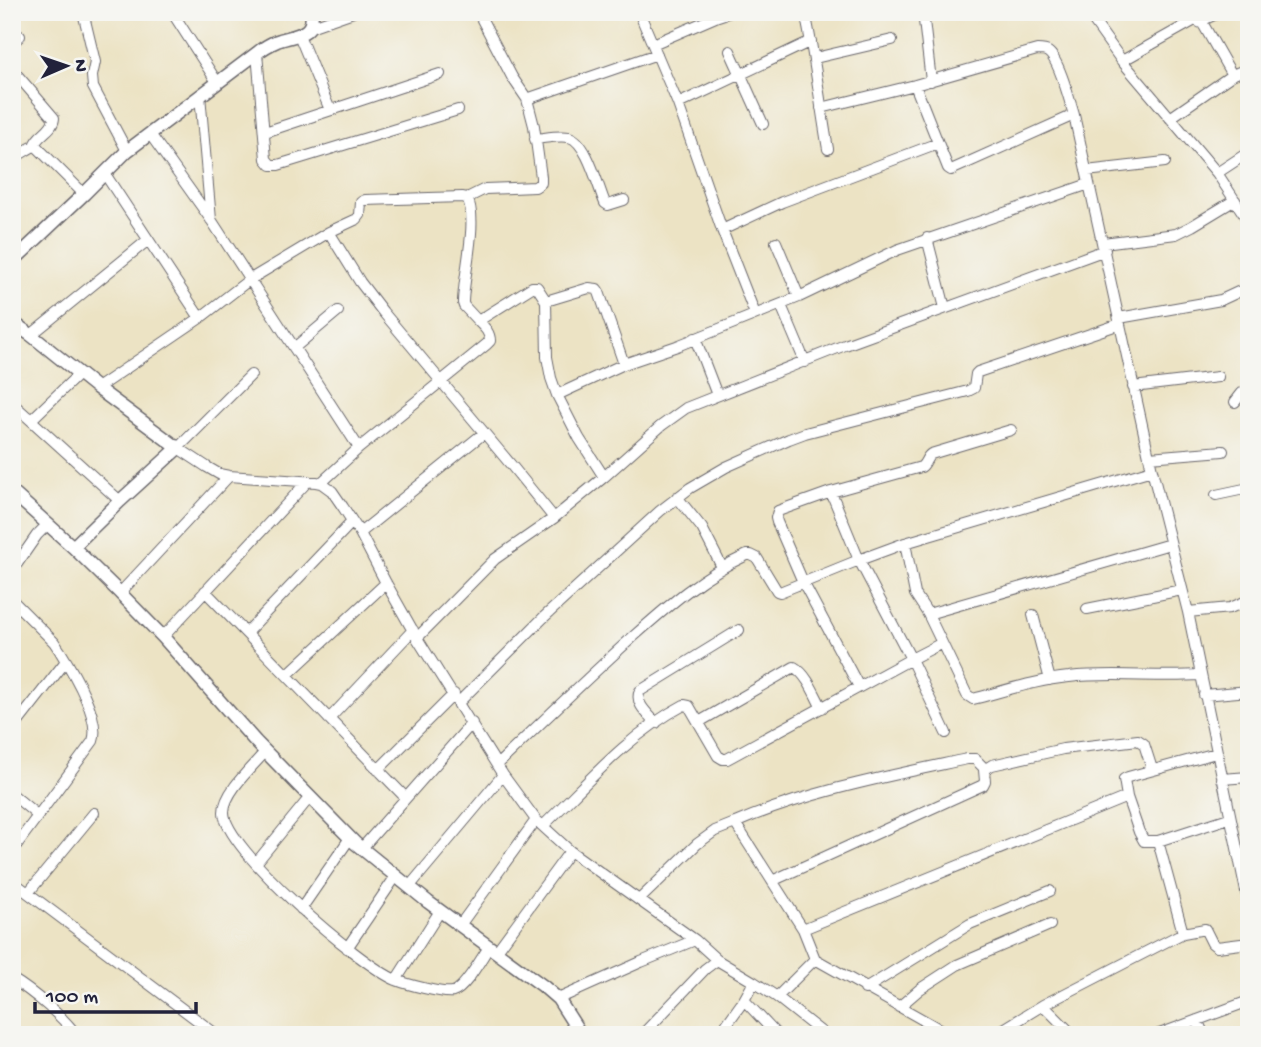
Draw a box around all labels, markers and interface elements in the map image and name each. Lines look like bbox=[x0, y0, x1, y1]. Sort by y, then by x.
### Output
north arrow bbox=[32, 32, 102, 102]
text: N bbox=[68, 59, 91, 72]
scale bar bbox=[35, 970, 196, 1014]
text: 100 m bbox=[45, 986, 98, 1011]

